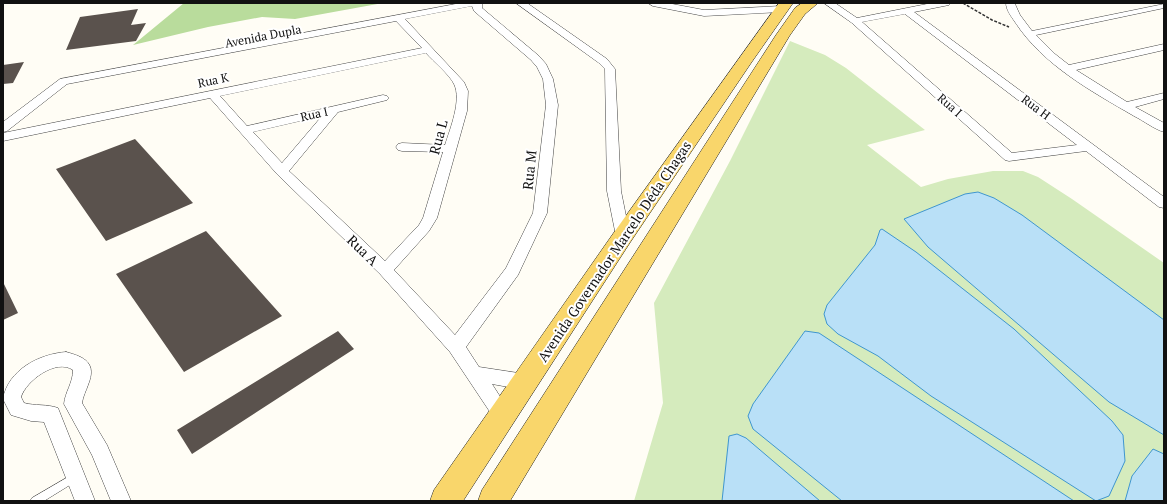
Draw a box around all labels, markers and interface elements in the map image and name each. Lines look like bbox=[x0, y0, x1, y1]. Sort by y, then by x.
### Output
street label: Avenida Dupla bbox=[224, 21, 302, 51]
street label: Rua K bbox=[196, 69, 230, 91]
street label: Rua I bbox=[935, 90, 965, 120]
street label: Rua H bbox=[1019, 91, 1054, 123]
street label: Rua I bbox=[299, 104, 329, 124]
street label: Rua L bbox=[424, 117, 452, 156]
street label: Avenida Governador Marcelo Déda Chagas bbox=[533, 137, 695, 365]
street label: Rua M bbox=[517, 149, 541, 191]
street label: Rua A bbox=[343, 230, 383, 270]

